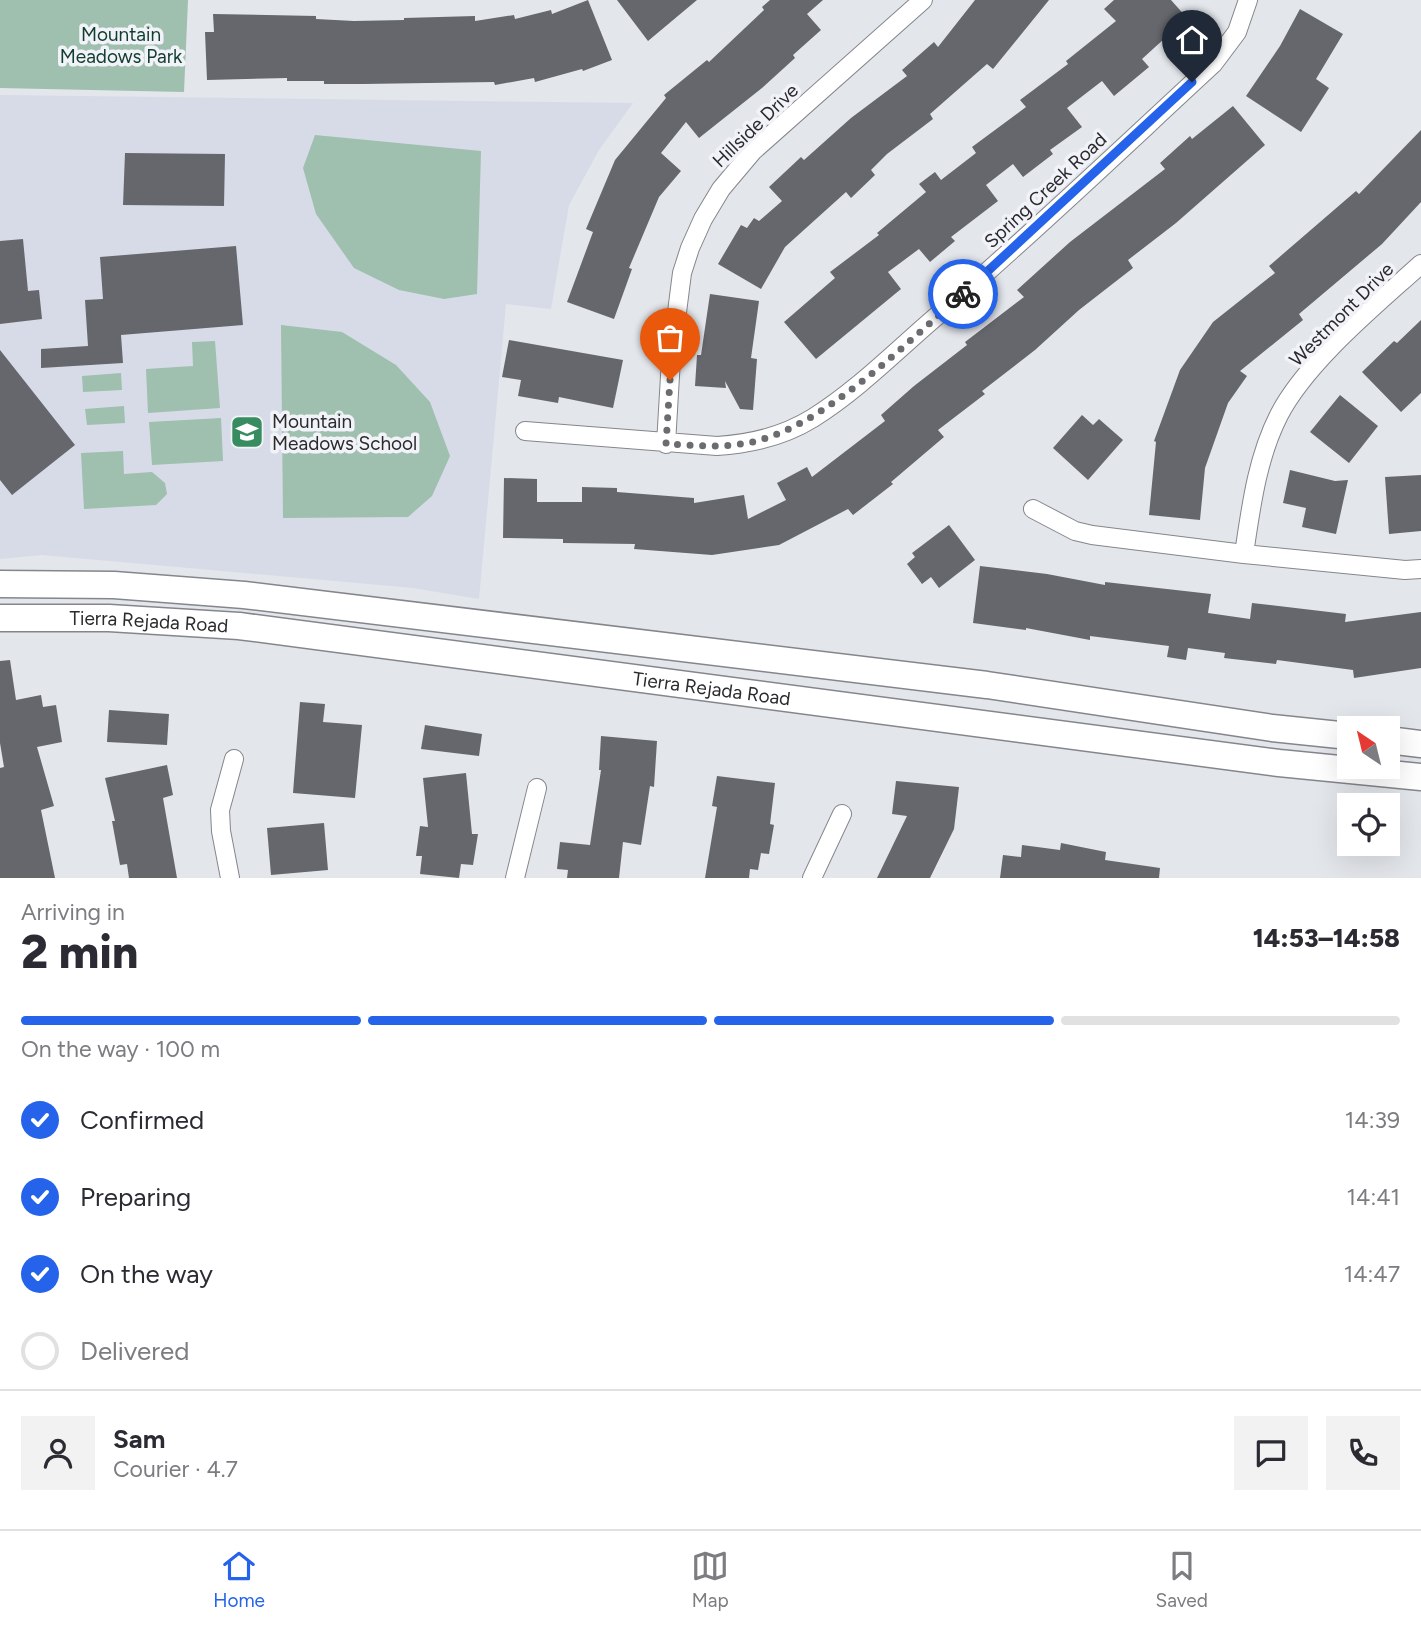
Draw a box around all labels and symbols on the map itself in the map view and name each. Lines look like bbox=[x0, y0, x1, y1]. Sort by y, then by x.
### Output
pin bbox=[1162, 10, 1222, 82]
park label: Mountain Meadows Park bbox=[60, 23, 183, 68]
street label: Hillside Drive bbox=[708, 79, 803, 172]
street label: Spring Creek Road bbox=[979, 128, 1111, 253]
street label: Westmont Drive bbox=[1285, 258, 1398, 371]
courier bbox=[928, 259, 998, 329]
pin bbox=[640, 308, 700, 380]
place label: Mountain Meadows School bbox=[272, 410, 417, 455]
school or university icon: Mountain Meadows School bbox=[228, 413, 266, 451]
street label: Tierra Rejada Road bbox=[69, 607, 229, 637]
street label: Tierra Rejada Road bbox=[631, 667, 792, 711]
north arrow bbox=[1337, 716, 1400, 779]

